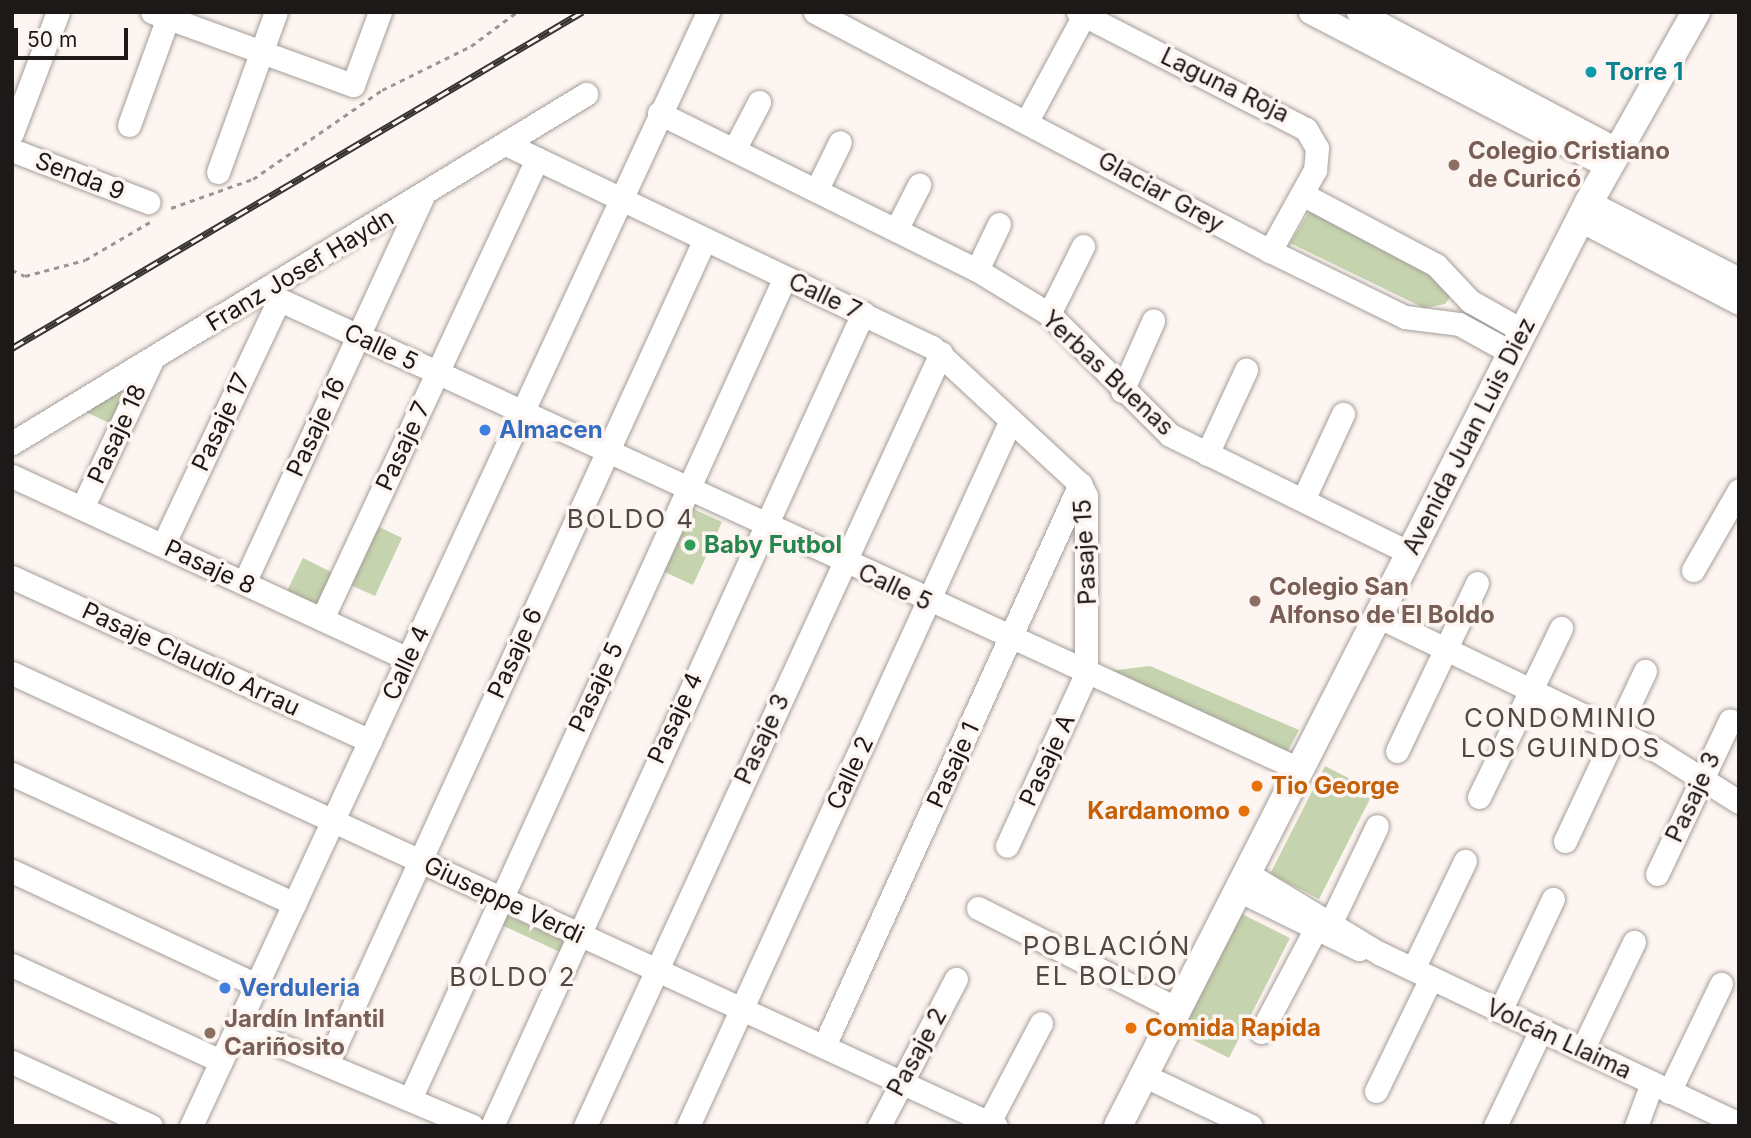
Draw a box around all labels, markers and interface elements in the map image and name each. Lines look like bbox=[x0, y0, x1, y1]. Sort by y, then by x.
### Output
scale bar bbox=[18, 14, 131, 58]
text: 50 m bbox=[27, 27, 77, 52]
street label: Laguna Roja bbox=[1156, 42, 1294, 128]
place label: Torre 1 bbox=[1605, 58, 1683, 86]
marker: Torre 1 bbox=[1583, 64, 1599, 80]
place label: Colegio Cristiano de Curicó bbox=[1468, 137, 1670, 193]
street label: Senda 9 bbox=[31, 146, 129, 206]
street label: Glaciar Grey bbox=[1093, 146, 1229, 238]
marker: Colegio Cristiano de Curicó bbox=[1446, 157, 1462, 173]
street label: Franz Josef Haydn bbox=[201, 203, 399, 337]
street label: Calle 7 bbox=[784, 267, 866, 325]
street label: Yerbas Buenas bbox=[1036, 305, 1180, 441]
street label: Avenida Juan Luis Diez bbox=[1397, 313, 1541, 559]
street label: Calle 5 bbox=[340, 317, 422, 377]
street label: Pasaje 17 bbox=[186, 368, 256, 476]
street label: Pasaje 16 bbox=[281, 373, 351, 481]
street label: Pasaje 18 bbox=[82, 380, 152, 488]
street label: Pasaje 7 bbox=[370, 397, 436, 495]
place label: Almacen bbox=[499, 416, 603, 444]
marker: Almacen bbox=[477, 422, 493, 438]
street label: Pasaje 15 bbox=[1068, 498, 1102, 606]
district label: BOLDO 4 bbox=[568, 503, 694, 535]
place label: Baby Futbol bbox=[704, 531, 842, 559]
street label: Pasaje 8 bbox=[160, 534, 260, 600]
marker: Baby Futbol bbox=[682, 537, 698, 553]
street label: Calle 5 bbox=[854, 557, 936, 617]
place label: Colegio San Alfonso de El Boldo bbox=[1269, 573, 1495, 629]
marker: Colegio San Alfonso de El Boldo bbox=[1247, 593, 1263, 609]
street label: Pasaje Claudio Arrau bbox=[78, 596, 304, 722]
street label: Pasaje 6 bbox=[482, 603, 548, 703]
street label: Calle 4 bbox=[376, 621, 436, 705]
street label: Pasaje 5 bbox=[563, 637, 629, 737]
street label: Pasaje 4 bbox=[641, 668, 709, 768]
street label: Pasaje 3 bbox=[729, 689, 795, 789]
district label: CONDOMINIO LOS GUINDOS bbox=[1462, 702, 1660, 764]
street label: Pasaje A bbox=[1013, 709, 1081, 811]
street label: Pasaje 1 bbox=[921, 718, 985, 812]
street label: Calle 2 bbox=[820, 732, 880, 814]
street label: Pasaje 3 bbox=[1660, 747, 1726, 847]
place label: Tio George bbox=[1271, 772, 1400, 800]
marker: Tio George bbox=[1249, 778, 1265, 794]
place label: Kardamomo bbox=[1087, 797, 1230, 825]
marker: Kardamomo bbox=[1236, 803, 1252, 819]
street label: Giuseppe Verdi bbox=[419, 850, 589, 950]
district label: POBLACIÓN EL BOLDO bbox=[1024, 930, 1190, 992]
district label: BOLDO 2 bbox=[450, 961, 576, 993]
place label: Verduleria bbox=[239, 974, 360, 1002]
marker: Verduleria bbox=[217, 980, 233, 996]
street label: Volcán Llaima bbox=[1482, 993, 1636, 1085]
street label: Pasaje 2 bbox=[881, 1003, 953, 1101]
place label: Jardín Infantil Cariñosito bbox=[224, 1005, 385, 1061]
place label: Comida Rapida bbox=[1145, 1014, 1321, 1042]
marker: Comida Rapida bbox=[1123, 1020, 1139, 1036]
marker: Jardín Infantil Cariñosito bbox=[202, 1025, 218, 1041]

